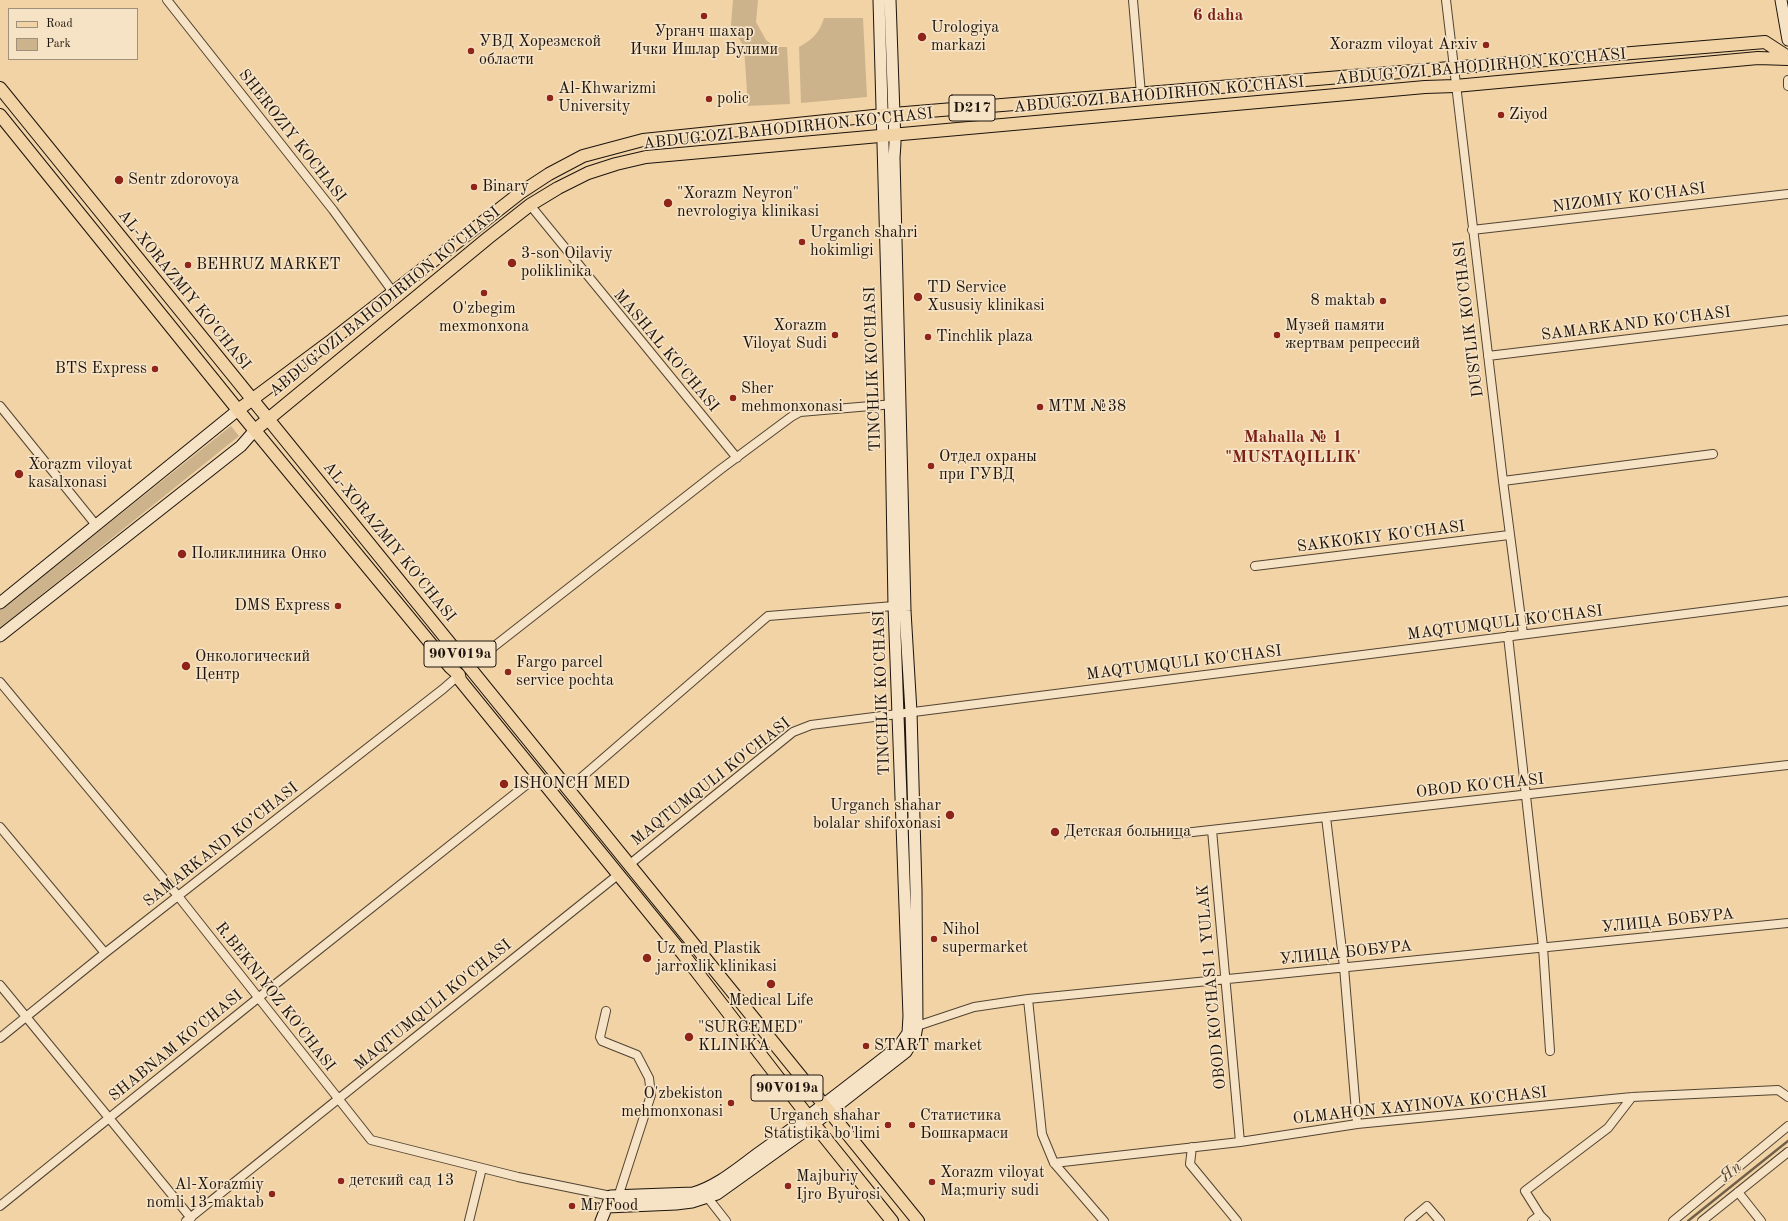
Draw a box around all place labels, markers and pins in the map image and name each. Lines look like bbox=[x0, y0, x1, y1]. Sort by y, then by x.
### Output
marker: Урганч шахар Ички Ишлар Булими bbox=[699, 11, 709, 21]
place label: Urologiya markazi bbox=[931, 18, 999, 56]
place label: Урганч шахар Ички Ишлар Булими bbox=[630, 22, 778, 60]
marker: Urologiya markazi bbox=[916, 31, 928, 43]
place label: УВД Хорезмской области bbox=[479, 32, 601, 70]
place label: Xorazm viloyat Arxiv bbox=[1329, 35, 1478, 55]
marker: Xorazm viloyat Arxiv bbox=[1481, 40, 1491, 50]
marker: УВД Хорезмской области bbox=[466, 46, 476, 56]
place label: Al-Khwarizmi University bbox=[558, 79, 656, 117]
place label: polic bbox=[717, 89, 749, 109]
marker: Al-Khwarizmi University bbox=[545, 93, 555, 103]
marker: polic bbox=[704, 94, 714, 104]
place label: Ziyod bbox=[1509, 105, 1548, 125]
marker: Ziyod bbox=[1496, 110, 1506, 120]
place label: Sentr zdorovoya bbox=[128, 170, 239, 190]
marker: Sentr zdorovoya bbox=[113, 174, 125, 186]
place label: Binary bbox=[482, 177, 529, 197]
marker: Binary bbox=[469, 182, 479, 192]
place label: "Xorazm Neyron" nevrologiya klinikasi bbox=[677, 184, 819, 222]
marker: "Xorazm Neyron" nevrologiya klinikasi bbox=[662, 197, 674, 209]
place label: Urganch shahri hokimligi bbox=[810, 223, 918, 261]
marker: Urganch shahri hokimligi bbox=[797, 237, 807, 247]
place label: 3-son Oilaviy poliklinika bbox=[521, 244, 613, 282]
place label: BEHRUZ MARKET bbox=[196, 255, 341, 275]
marker: 3-son Oilaviy poliklinika bbox=[506, 257, 518, 269]
marker: BEHRUZ MARKET bbox=[183, 260, 193, 270]
place label: TD Service Xususiy klinikasi bbox=[927, 278, 1045, 316]
marker: O'zbegim mexmonxona bbox=[479, 288, 489, 298]
marker: TD Service Xususiy klinikasi bbox=[912, 291, 924, 303]
place label: 8 maktab bbox=[1311, 291, 1375, 311]
marker: 8 maktab bbox=[1378, 296, 1388, 306]
place label: O'zbegim mexmonxona bbox=[439, 299, 529, 337]
place label: Xorazm Viloyat Sudi bbox=[742, 316, 827, 354]
place label: Музей памяти жертвам репрессий bbox=[1285, 316, 1420, 354]
place label: Tinchlik plaza bbox=[936, 327, 1033, 347]
marker: Xorazm Viloyat Sudi bbox=[830, 330, 840, 340]
marker: Музей памяти жертвам репрессий bbox=[1272, 330, 1282, 340]
marker: Tinchlik plaza bbox=[923, 332, 933, 342]
place label: BTS Express bbox=[55, 359, 147, 379]
marker: BTS Express bbox=[150, 364, 160, 374]
place label: Sher mehmonxonasi bbox=[741, 379, 843, 417]
marker: Sher mehmonxonasi bbox=[728, 393, 738, 403]
place label: МТМ №38 bbox=[1048, 397, 1126, 417]
marker: МТМ №38 bbox=[1035, 402, 1045, 412]
place label: Отдел охраны при ГУВД bbox=[939, 447, 1037, 485]
place label: Xorazm viloyat kasalxonasi bbox=[28, 455, 133, 493]
marker: Отдел охраны при ГУВД bbox=[926, 461, 936, 471]
marker: Xorazm viloyat kasalxonasi bbox=[13, 468, 25, 480]
place label: Поликлиника Онко bbox=[191, 544, 327, 564]
marker: Поликлиника Онко bbox=[176, 548, 188, 560]
place label: DMS Express bbox=[234, 596, 330, 616]
marker: DMS Express bbox=[333, 601, 343, 611]
place label: Онкологический Центр bbox=[195, 647, 310, 685]
place label: Fargo parcel service pochta bbox=[516, 653, 614, 691]
marker: Онкологический Центр bbox=[180, 660, 192, 672]
marker: Fargo parcel service pochta bbox=[503, 667, 513, 677]
place label: ISHONCH MED bbox=[513, 774, 630, 794]
marker: ISHONCH MED bbox=[498, 778, 510, 790]
place label: Urganch shahar bolalar shifoxonasi bbox=[813, 796, 941, 834]
marker: Urganch shahar bolalar shifoxonasi bbox=[944, 809, 956, 821]
place label: Детская больница bbox=[1064, 822, 1191, 842]
marker: Детская больница bbox=[1049, 826, 1061, 838]
place label: Nihol supermarket bbox=[942, 920, 1028, 958]
marker: Nihol supermarket bbox=[929, 934, 939, 944]
place label: Uz med Plastik jarroxlik klinikasi bbox=[656, 939, 777, 977]
marker: Uz med Plastik jarroxlik klinikasi bbox=[641, 952, 653, 964]
marker: Medical Life bbox=[765, 978, 777, 990]
place label: Medical Life bbox=[729, 991, 813, 1011]
place label: "SURGEMED" KLINIKA bbox=[698, 1018, 804, 1056]
marker: "SURGEMED" KLINIKA bbox=[683, 1031, 695, 1043]
place label: START market bbox=[874, 1036, 982, 1056]
marker: START market bbox=[861, 1041, 871, 1051]
place label: O'zbekiston mehmonxonasi bbox=[621, 1084, 723, 1122]
marker: O'zbekiston mehmonxonasi bbox=[726, 1098, 736, 1108]
place label: Urganch shahar Statistika bo'limi bbox=[763, 1106, 880, 1144]
place label: Статистика Бошкармаси bbox=[920, 1106, 1008, 1144]
marker: Urganch shahar Statistika bo'limi bbox=[883, 1120, 893, 1130]
marker: Статистика Бошкармаси bbox=[907, 1120, 917, 1130]
place label: Xorazm viloyat Ma;muriy sudi bbox=[940, 1163, 1045, 1201]
place label: Majburiy Ijro Byurosi bbox=[796, 1167, 880, 1205]
place label: детский сад 13 bbox=[349, 1171, 454, 1191]
place label: Аl-Xоrаzmiy nоmli 13-mаktаb bbox=[146, 1175, 264, 1213]
marker: детский сад 13 bbox=[336, 1176, 346, 1186]
marker: Xorazm viloyat Ma;muriy sudi bbox=[927, 1177, 937, 1187]
marker: Majburiy Ijro Byurosi bbox=[783, 1181, 793, 1191]
marker: Аl-Xоrаzmiy nоmli 13-mаktаb bbox=[267, 1189, 277, 1199]
place label: Mr Food bbox=[580, 1196, 638, 1216]
marker: Mr Food bbox=[567, 1201, 577, 1211]

